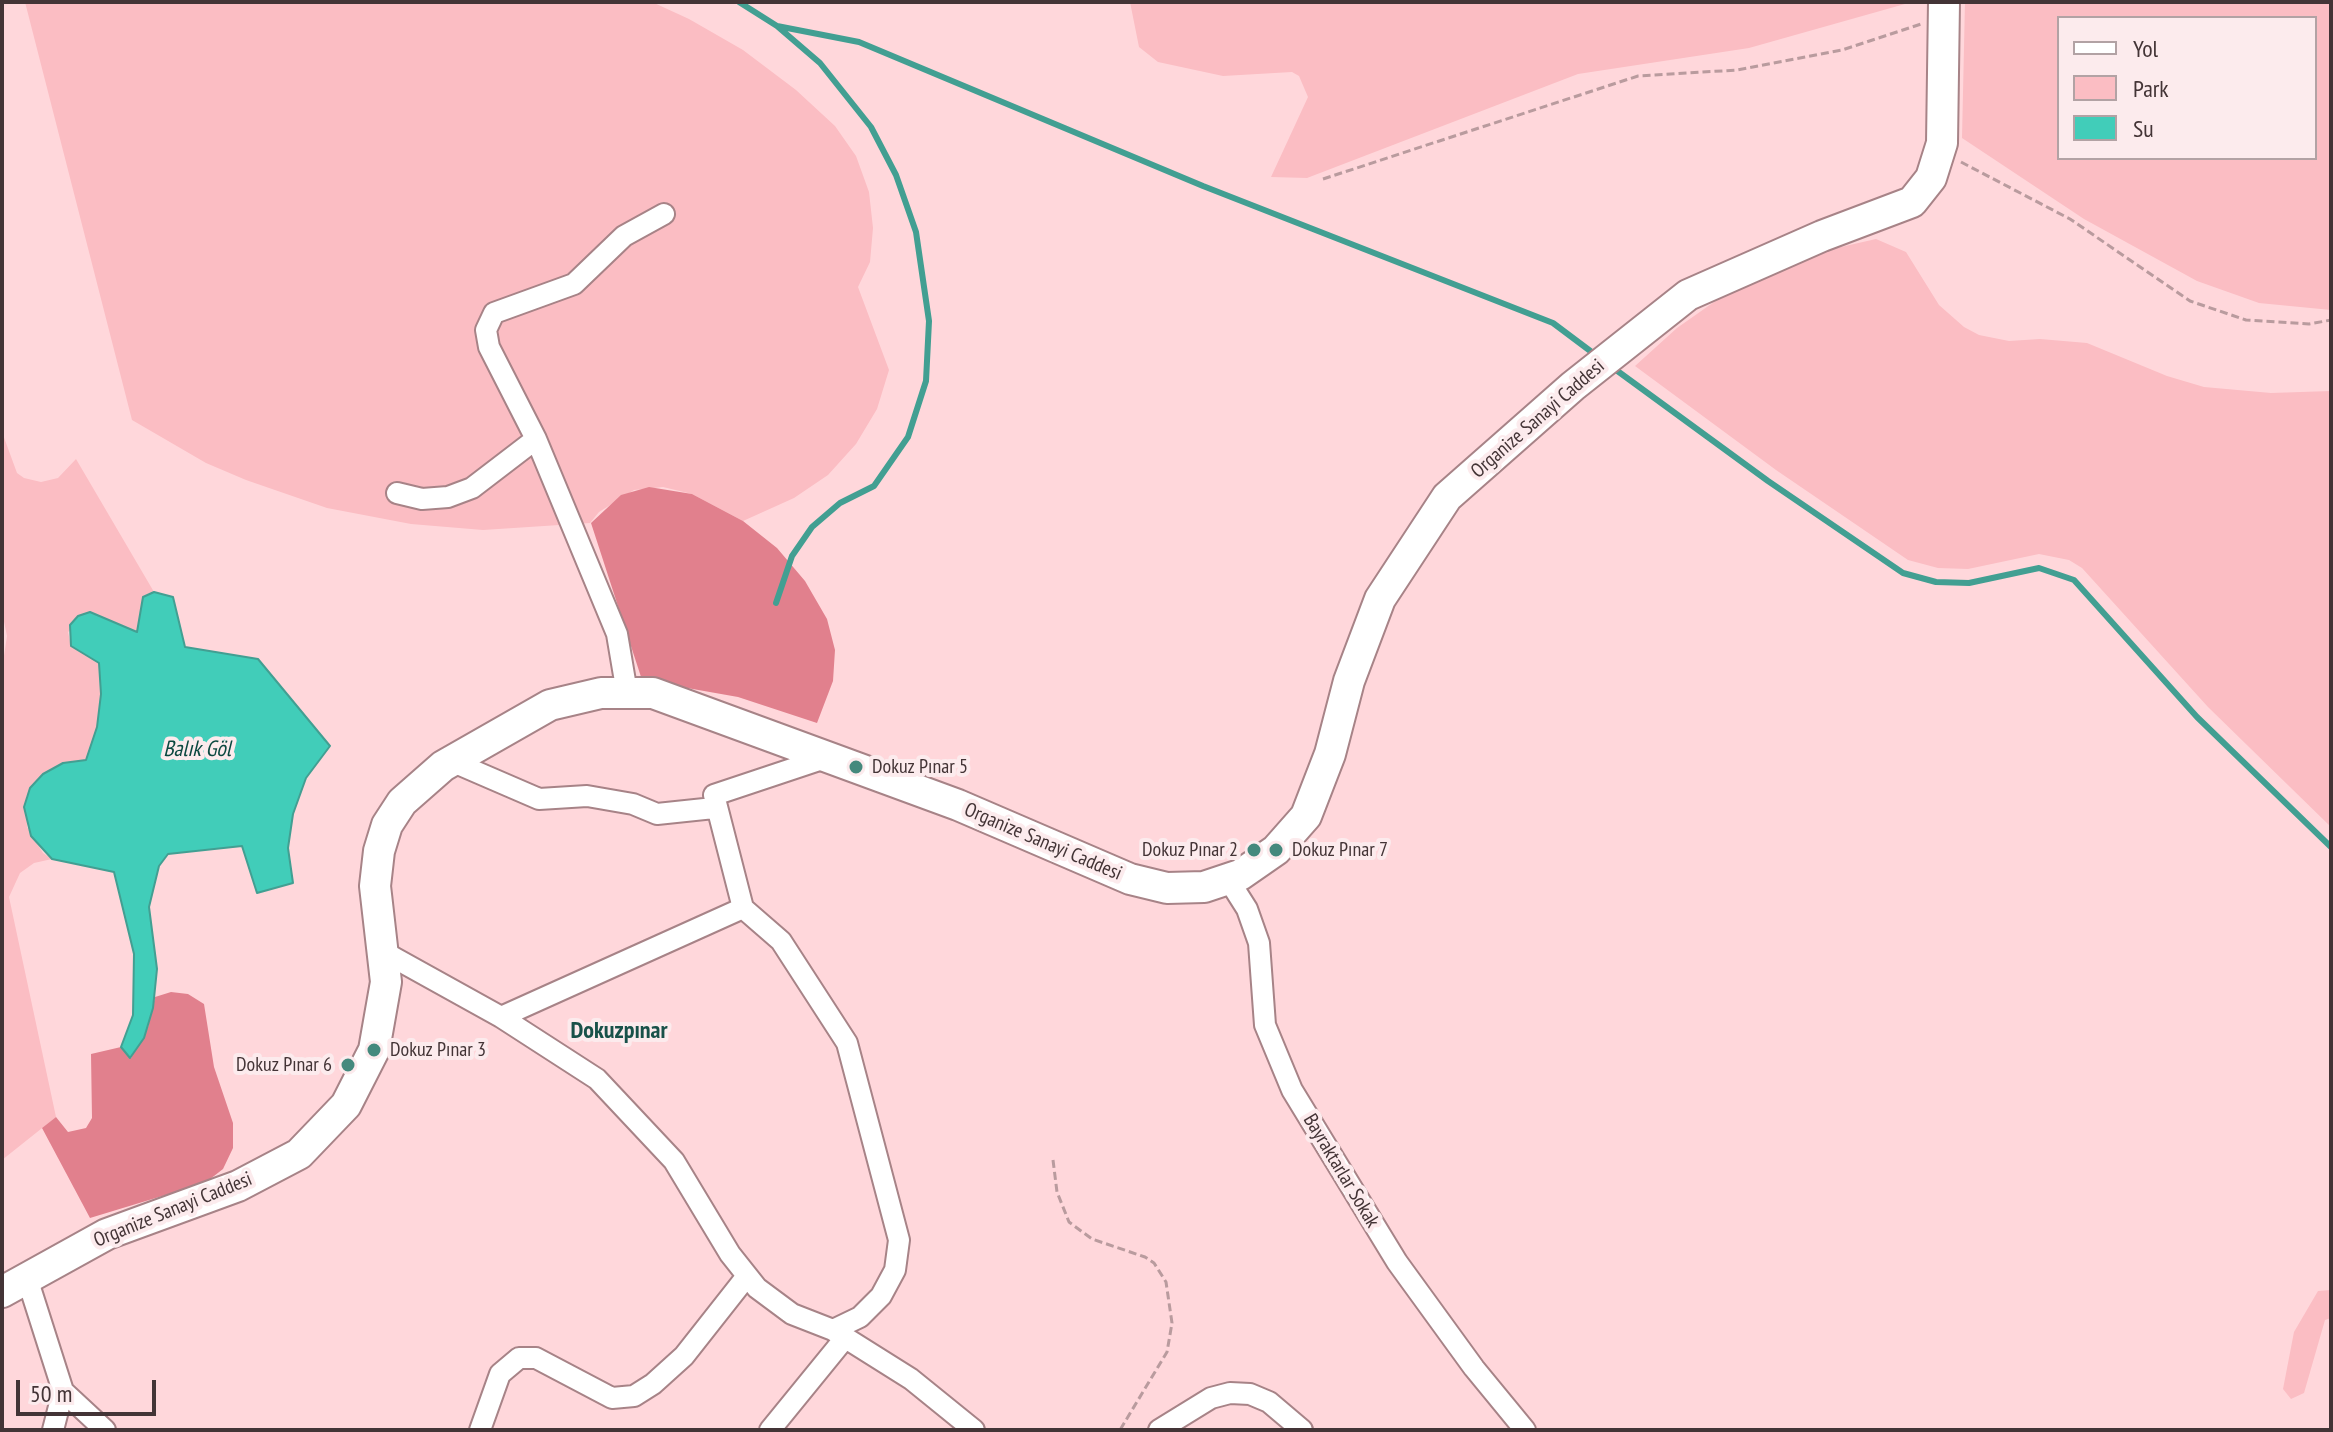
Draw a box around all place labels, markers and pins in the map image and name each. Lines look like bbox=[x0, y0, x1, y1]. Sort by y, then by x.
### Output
place label: Dokuz Pınar 5 bbox=[872, 755, 968, 779]
marker: Dokuz Pınar 5 bbox=[847, 758, 865, 776]
place label: Dokuz Pınar 2 bbox=[1142, 838, 1238, 862]
place label: Dokuz Pınar 7 bbox=[1292, 838, 1388, 862]
marker: Dokuz Pınar 2 bbox=[1245, 841, 1263, 859]
marker: Dokuz Pınar 7 bbox=[1267, 841, 1285, 859]
place label: Dokuz Pınar 3 bbox=[390, 1038, 486, 1062]
marker: Dokuz Pınar 3 bbox=[365, 1041, 383, 1059]
place label: Dokuz Pınar 6 bbox=[236, 1053, 332, 1077]
marker: Dokuz Pınar 6 bbox=[339, 1056, 357, 1074]

